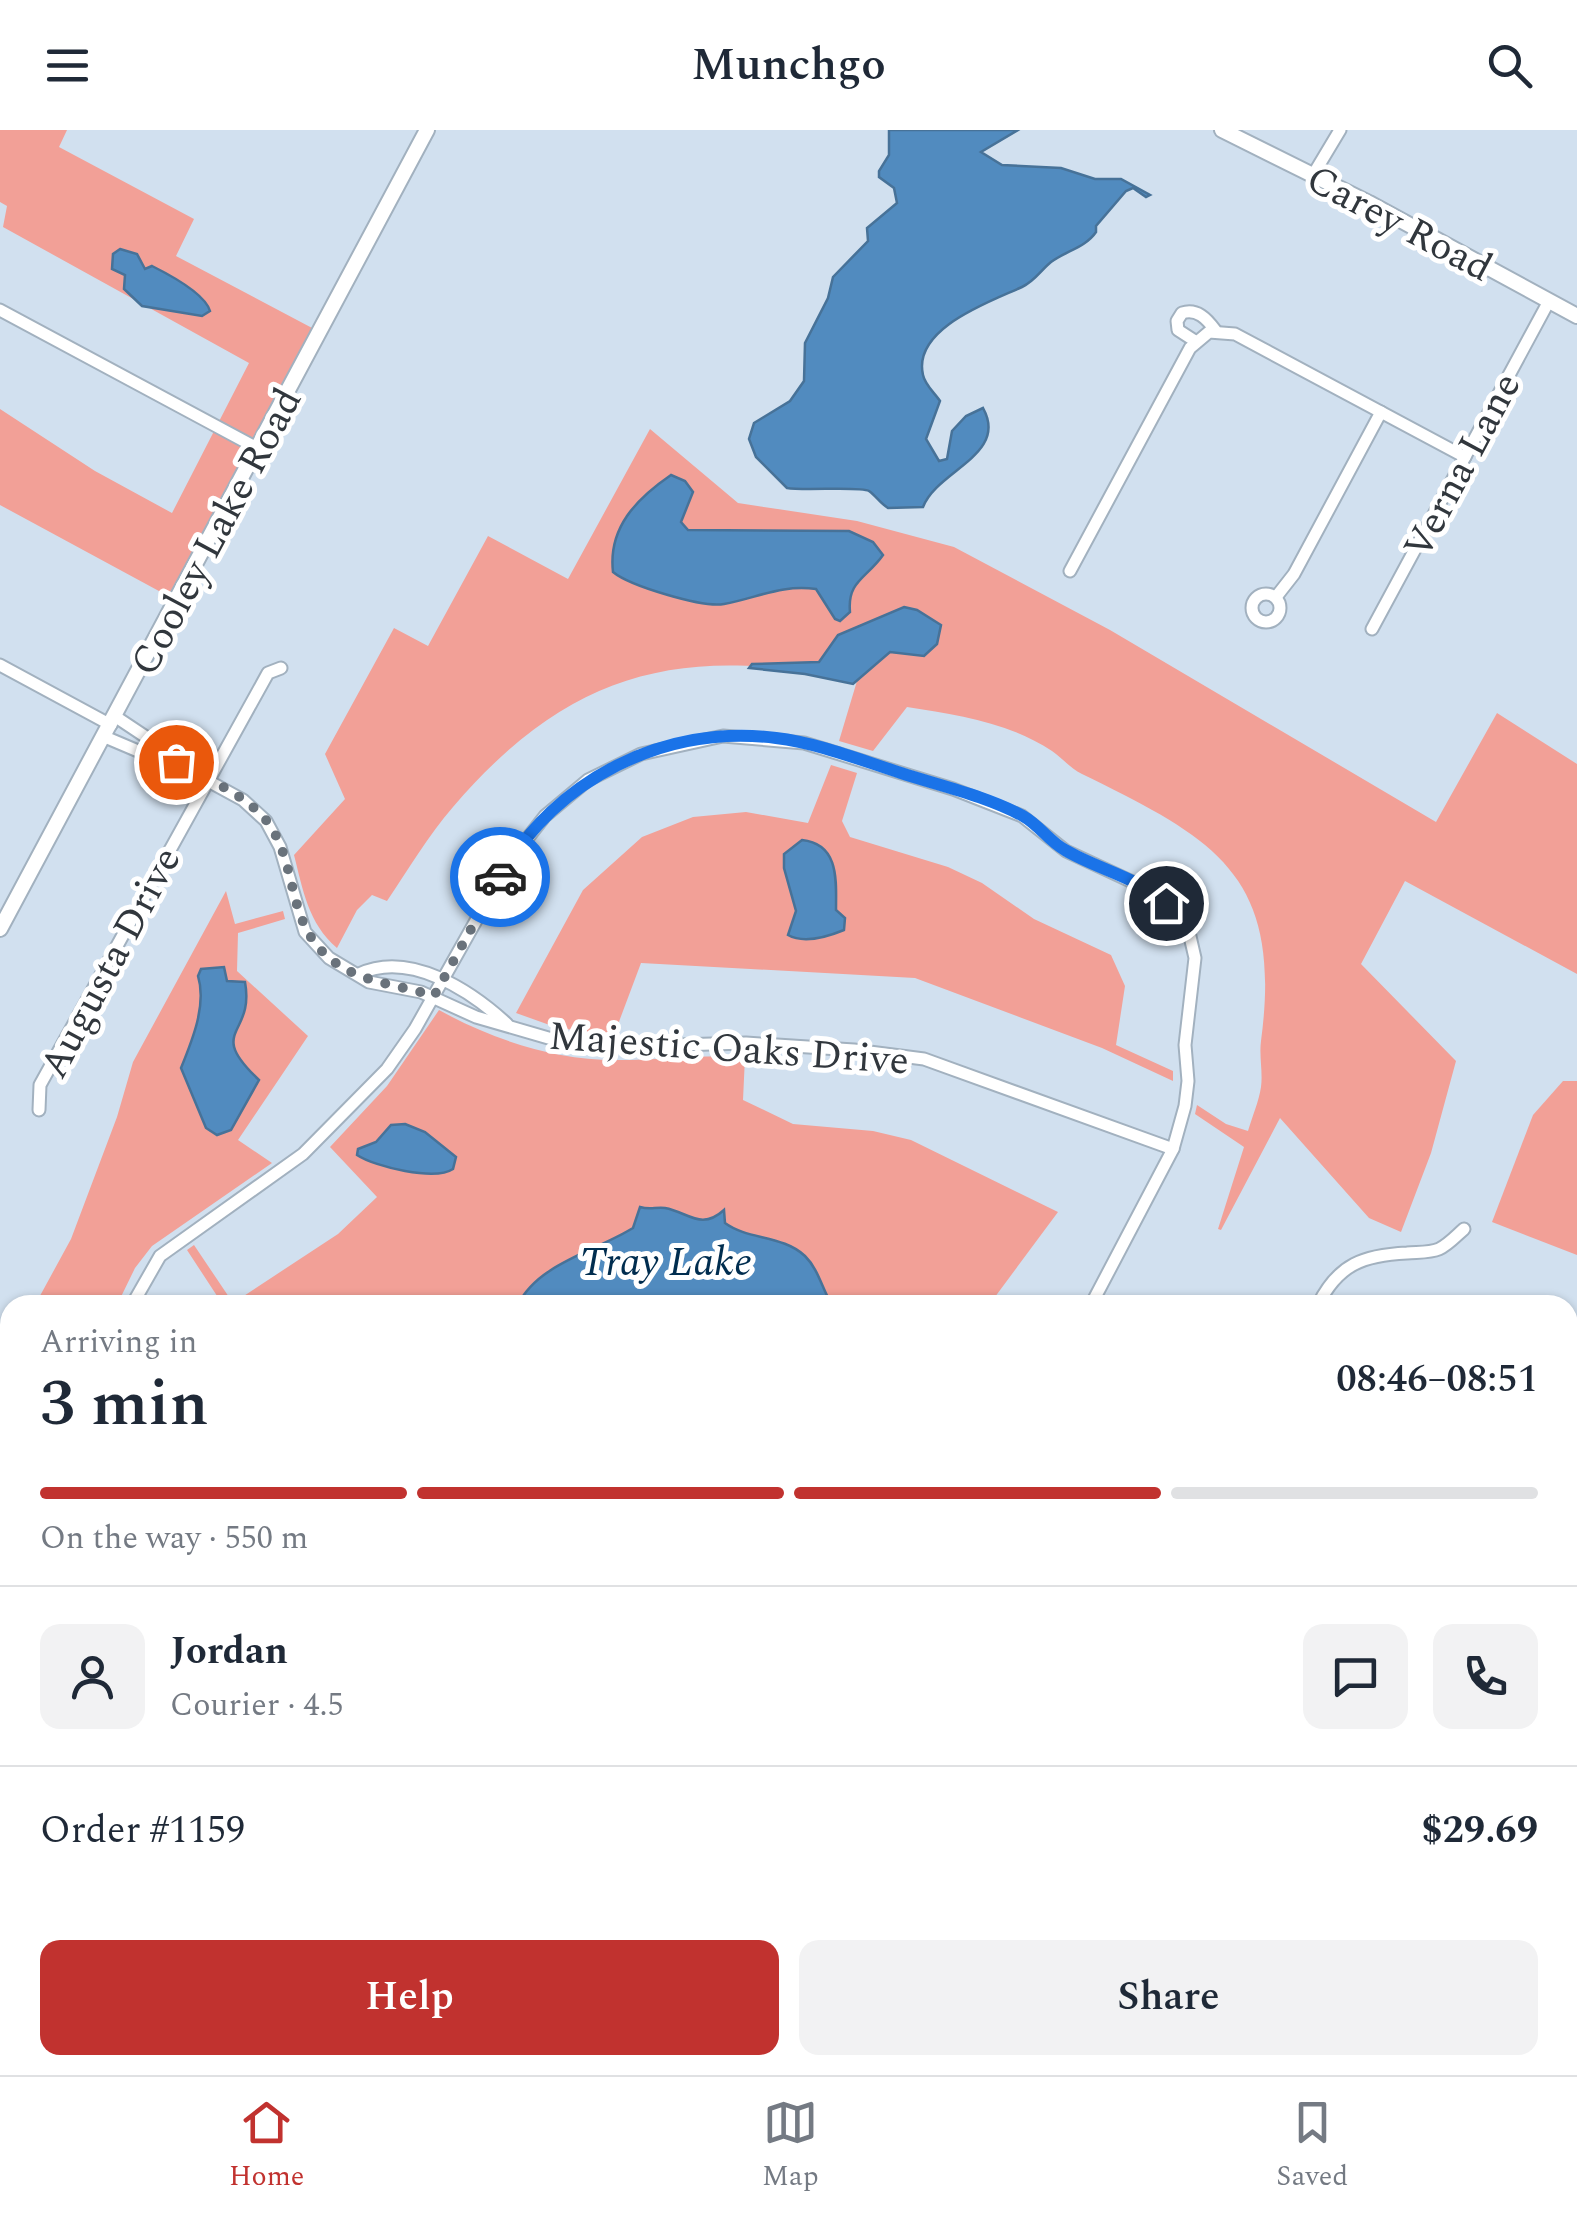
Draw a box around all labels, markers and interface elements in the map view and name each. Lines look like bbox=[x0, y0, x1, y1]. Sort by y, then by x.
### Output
text: Munchgo bbox=[691, 31, 886, 100]
icon: menu bbox=[40, 38, 95, 93]
icon: search bbox=[1482, 38, 1537, 93]
street label: Carey Road bbox=[1295, 150, 1503, 299]
street label: Verna Lane bbox=[1389, 362, 1538, 570]
street label: Cooley Lake Road bbox=[116, 377, 319, 687]
pin bbox=[134, 720, 219, 805]
icon: bag bbox=[149, 735, 204, 790]
courier bbox=[450, 827, 550, 927]
street label: Augusta Drive bbox=[25, 837, 198, 1090]
icon: car bbox=[473, 850, 528, 905]
pin bbox=[1124, 861, 1209, 946]
icon: home bbox=[1139, 876, 1194, 931]
street label: Majestic Oaks Drive bbox=[547, 1006, 911, 1093]
water label: Tray Lake bbox=[580, 1231, 752, 1294]
text: Arriving in bbox=[40, 1318, 197, 1367]
text: 08:46–08:51 bbox=[1336, 1351, 1538, 1409]
text: 3 min bbox=[40, 1355, 209, 1454]
text: On the way · 550 m bbox=[40, 1514, 308, 1563]
text: Jordan bbox=[170, 1623, 288, 1681]
button: person bbox=[40, 1624, 145, 1729]
button: chat bbox=[1303, 1624, 1408, 1729]
button: phone bbox=[1433, 1624, 1538, 1729]
text: Courier · 4.5 bbox=[170, 1681, 343, 1730]
text: Order #1159 bbox=[40, 1802, 245, 1860]
text: $29.69 bbox=[1421, 1802, 1538, 1860]
button: Help bbox=[40, 1940, 779, 2055]
button: Share bbox=[799, 1940, 1538, 2055]
tab: Home bbox=[229, 2095, 304, 2198]
tab: Map bbox=[762, 2095, 819, 2198]
tab: Saved bbox=[1276, 2095, 1348, 2198]

